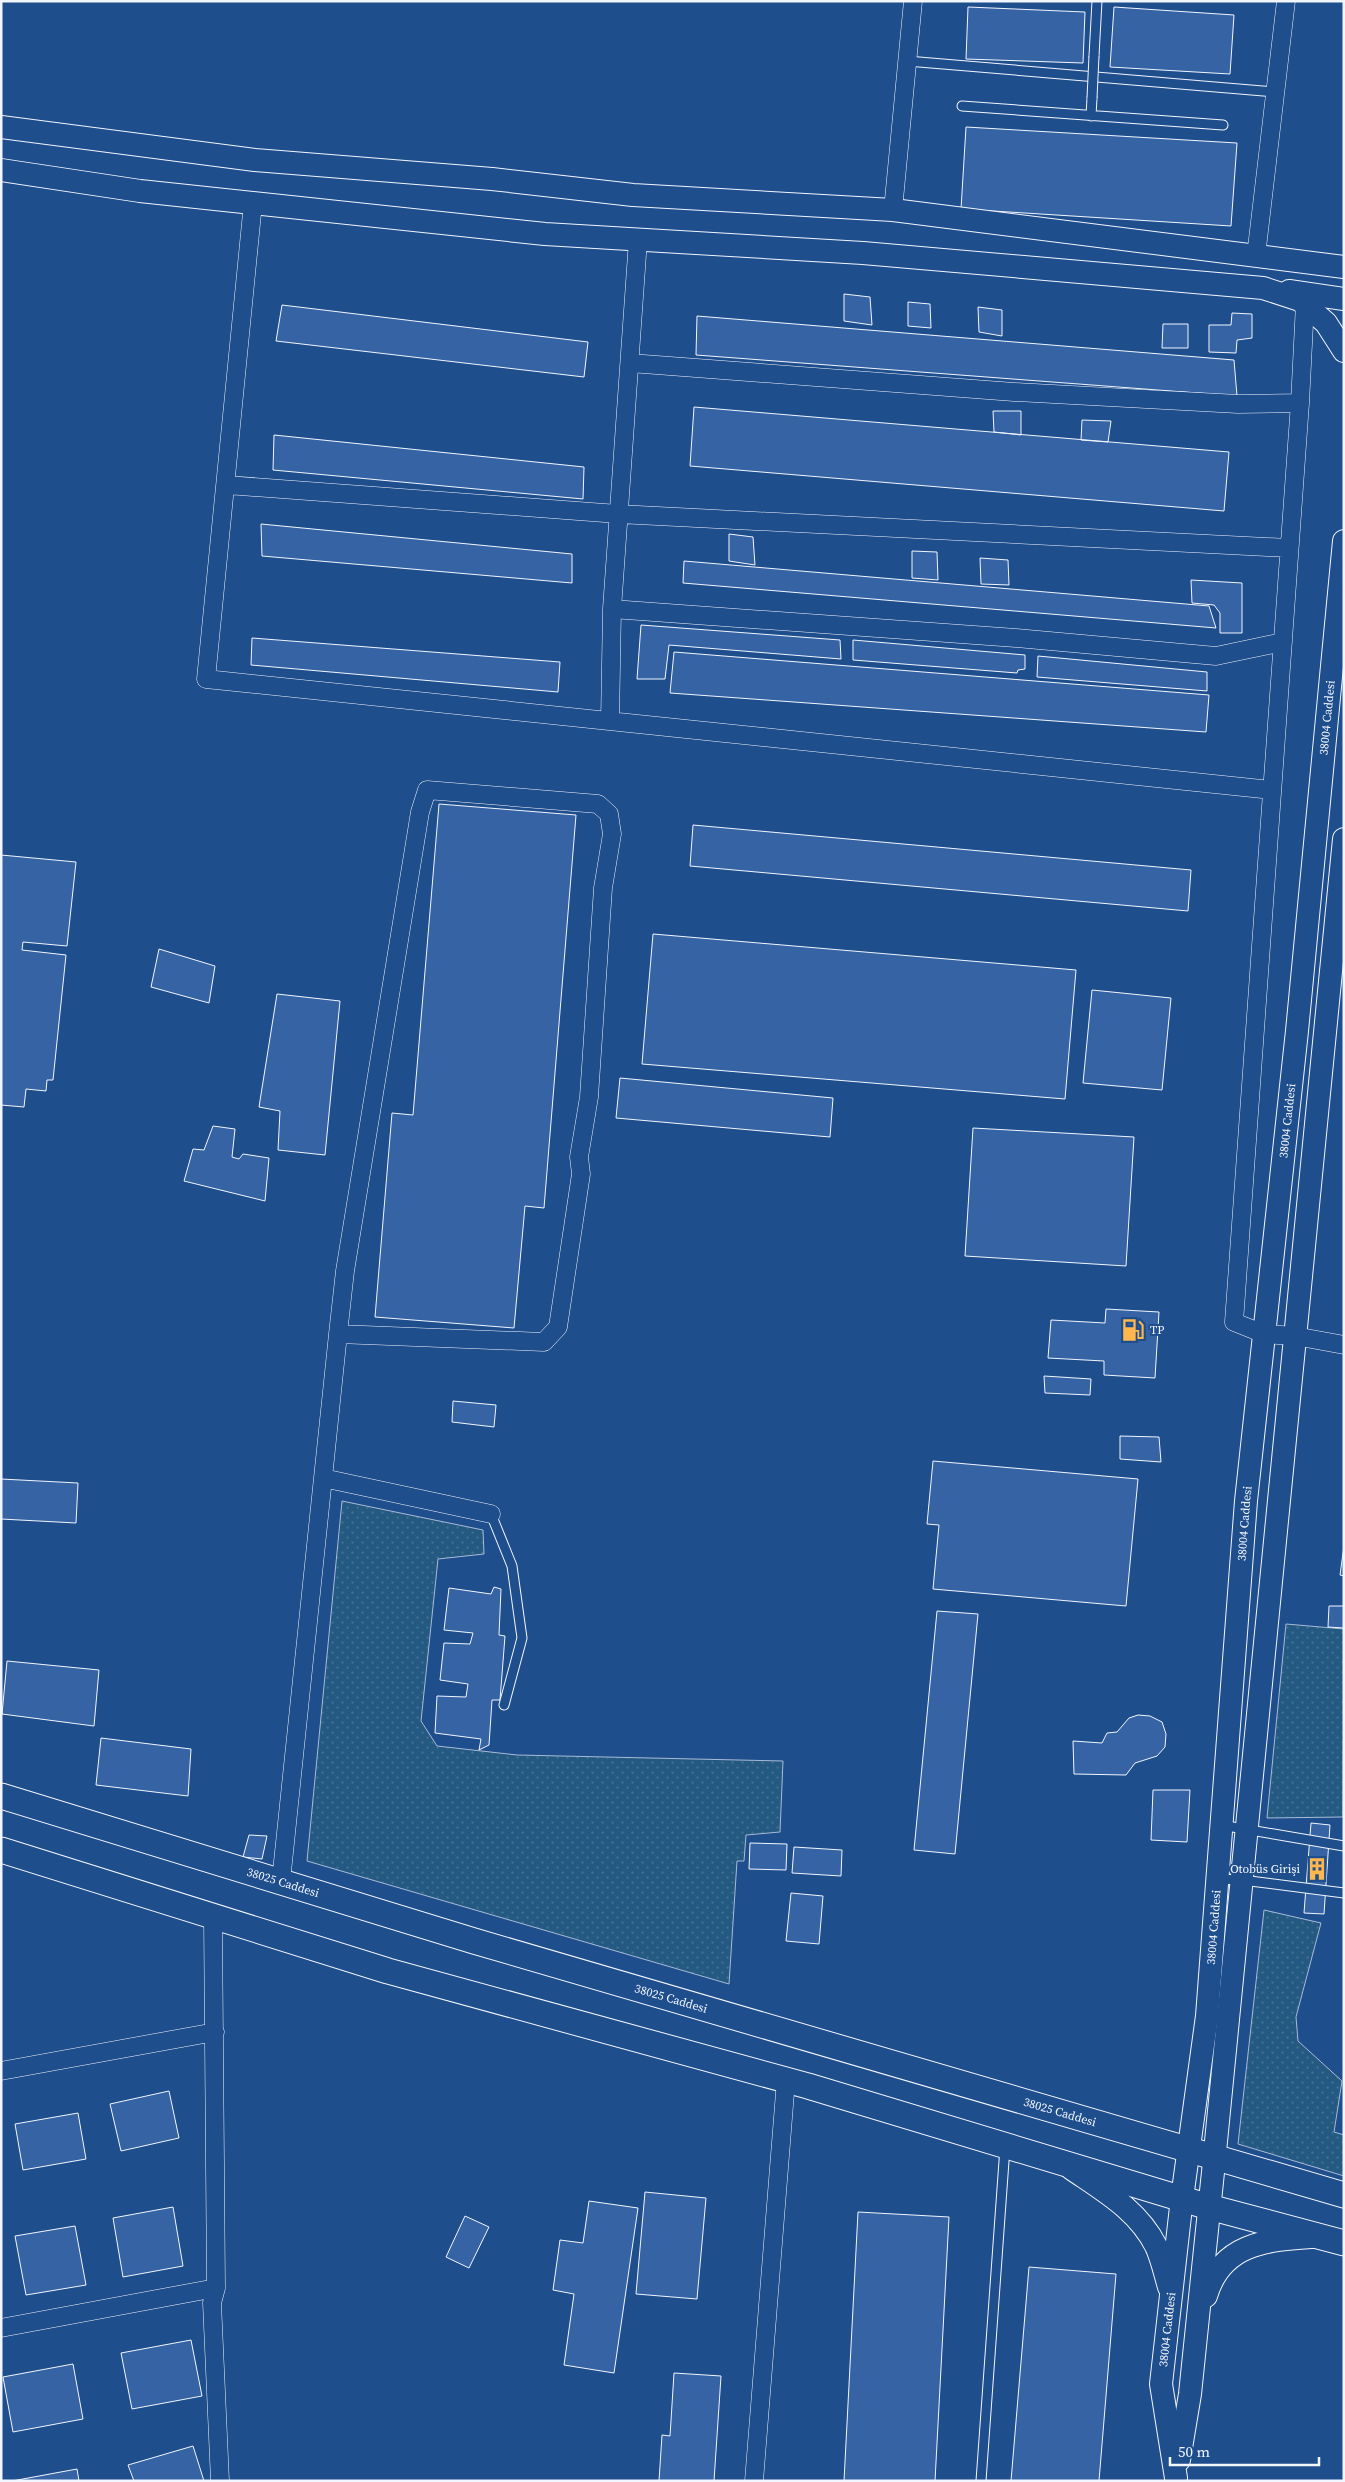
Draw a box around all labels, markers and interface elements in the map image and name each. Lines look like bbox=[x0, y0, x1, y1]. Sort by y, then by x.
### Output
street label: 38004 Caddesi bbox=[1315, 679, 1339, 756]
street label: 38004 Caddesi bbox=[1275, 1082, 1299, 1159]
fuel station icon: TP bbox=[1120, 1317, 1146, 1343]
place label: TP bbox=[1150, 1322, 1164, 1338]
street label: 38004 Caddesi bbox=[1233, 1485, 1256, 1562]
building icon: Otobüs Girişi bbox=[1304, 1856, 1330, 1882]
place label: Otobüs Girişi bbox=[1230, 1861, 1300, 1877]
street label: 38025 Caddesi bbox=[245, 1864, 322, 1901]
street label: 38004 Caddesi bbox=[1203, 1889, 1225, 1965]
street label: 38025 Caddesi bbox=[633, 1980, 710, 2017]
street label: 38025 Caddesi bbox=[1022, 2094, 1099, 2130]
street label: 38004 Caddesi bbox=[1155, 2291, 1179, 2368]
scale bar bbox=[1170, 2434, 1319, 2466]
text: 50 m bbox=[1178, 2441, 1210, 2462]

